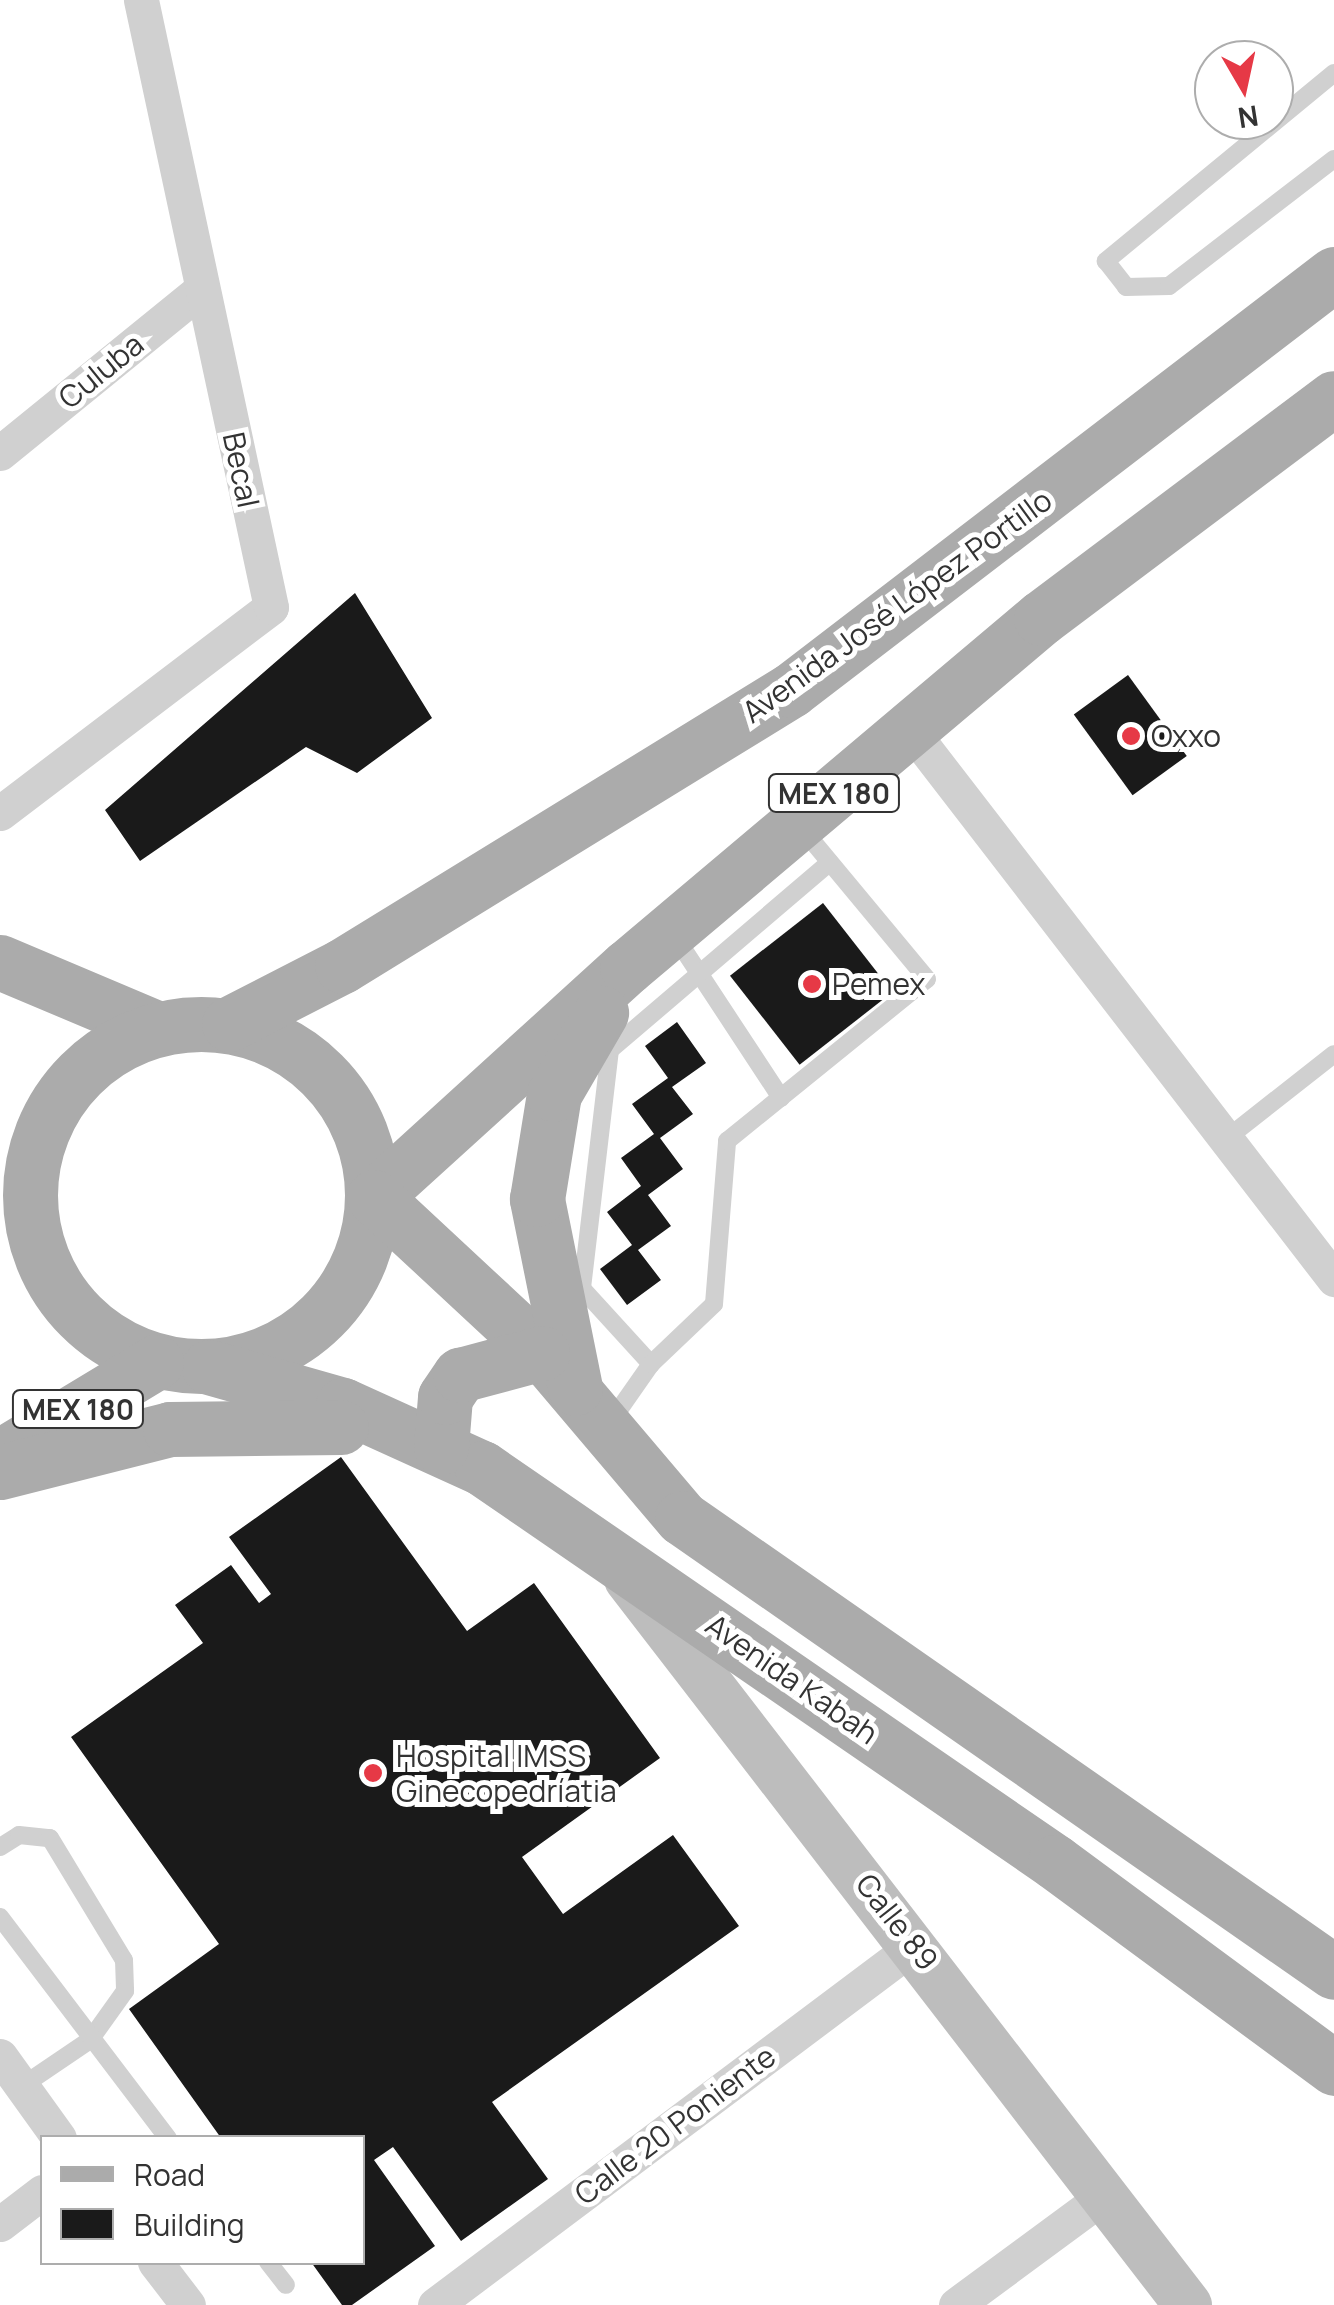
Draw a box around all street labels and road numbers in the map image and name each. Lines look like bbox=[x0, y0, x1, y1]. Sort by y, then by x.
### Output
street label: Culuba bbox=[51, 326, 151, 416]
street label: Becal bbox=[215, 429, 267, 511]
street label: Avenida José López Portillo bbox=[735, 482, 1059, 730]
road number: MEX 180 bbox=[766, 770, 902, 816]
road number: MEX 180 bbox=[10, 1386, 146, 1432]
street label: Avenida Kabah bbox=[699, 1606, 885, 1752]
street label: Calle 89 bbox=[848, 1867, 946, 1977]
street label: Calle 20 Poniente bbox=[568, 2038, 782, 2212]

